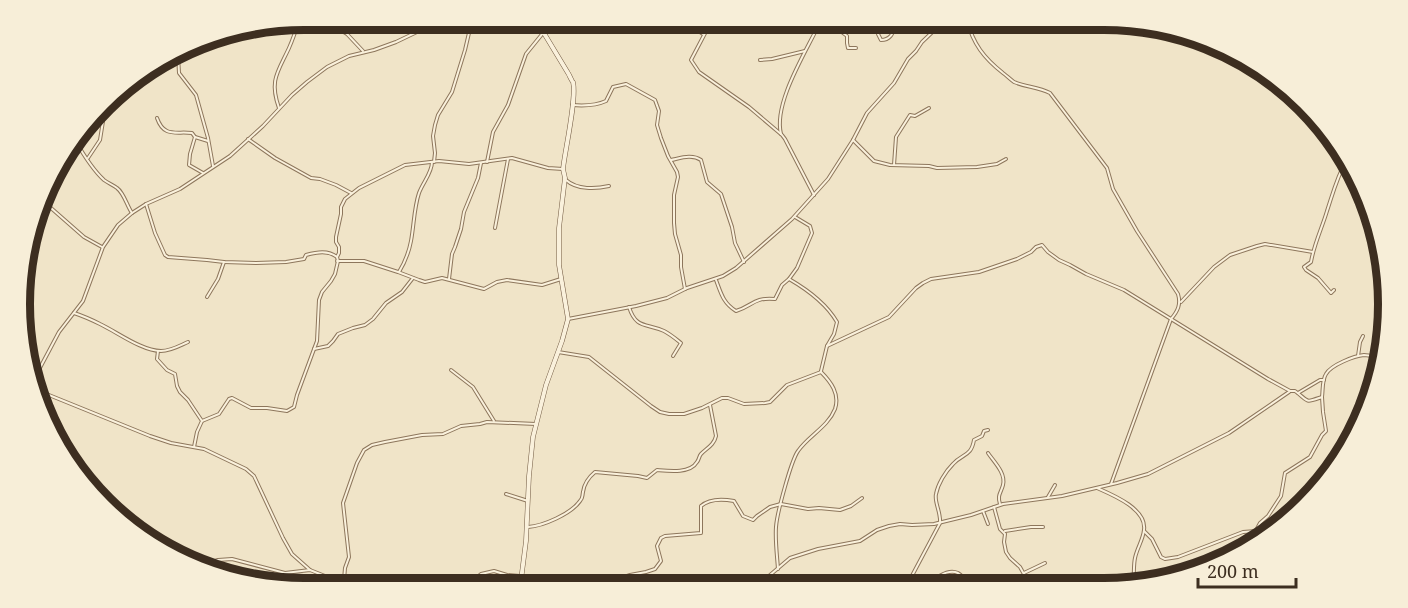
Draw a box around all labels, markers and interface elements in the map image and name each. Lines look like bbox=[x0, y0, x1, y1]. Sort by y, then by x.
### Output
scale bar bbox=[1198, 551, 1296, 589]
text: 200 m bbox=[1207, 559, 1259, 583]

